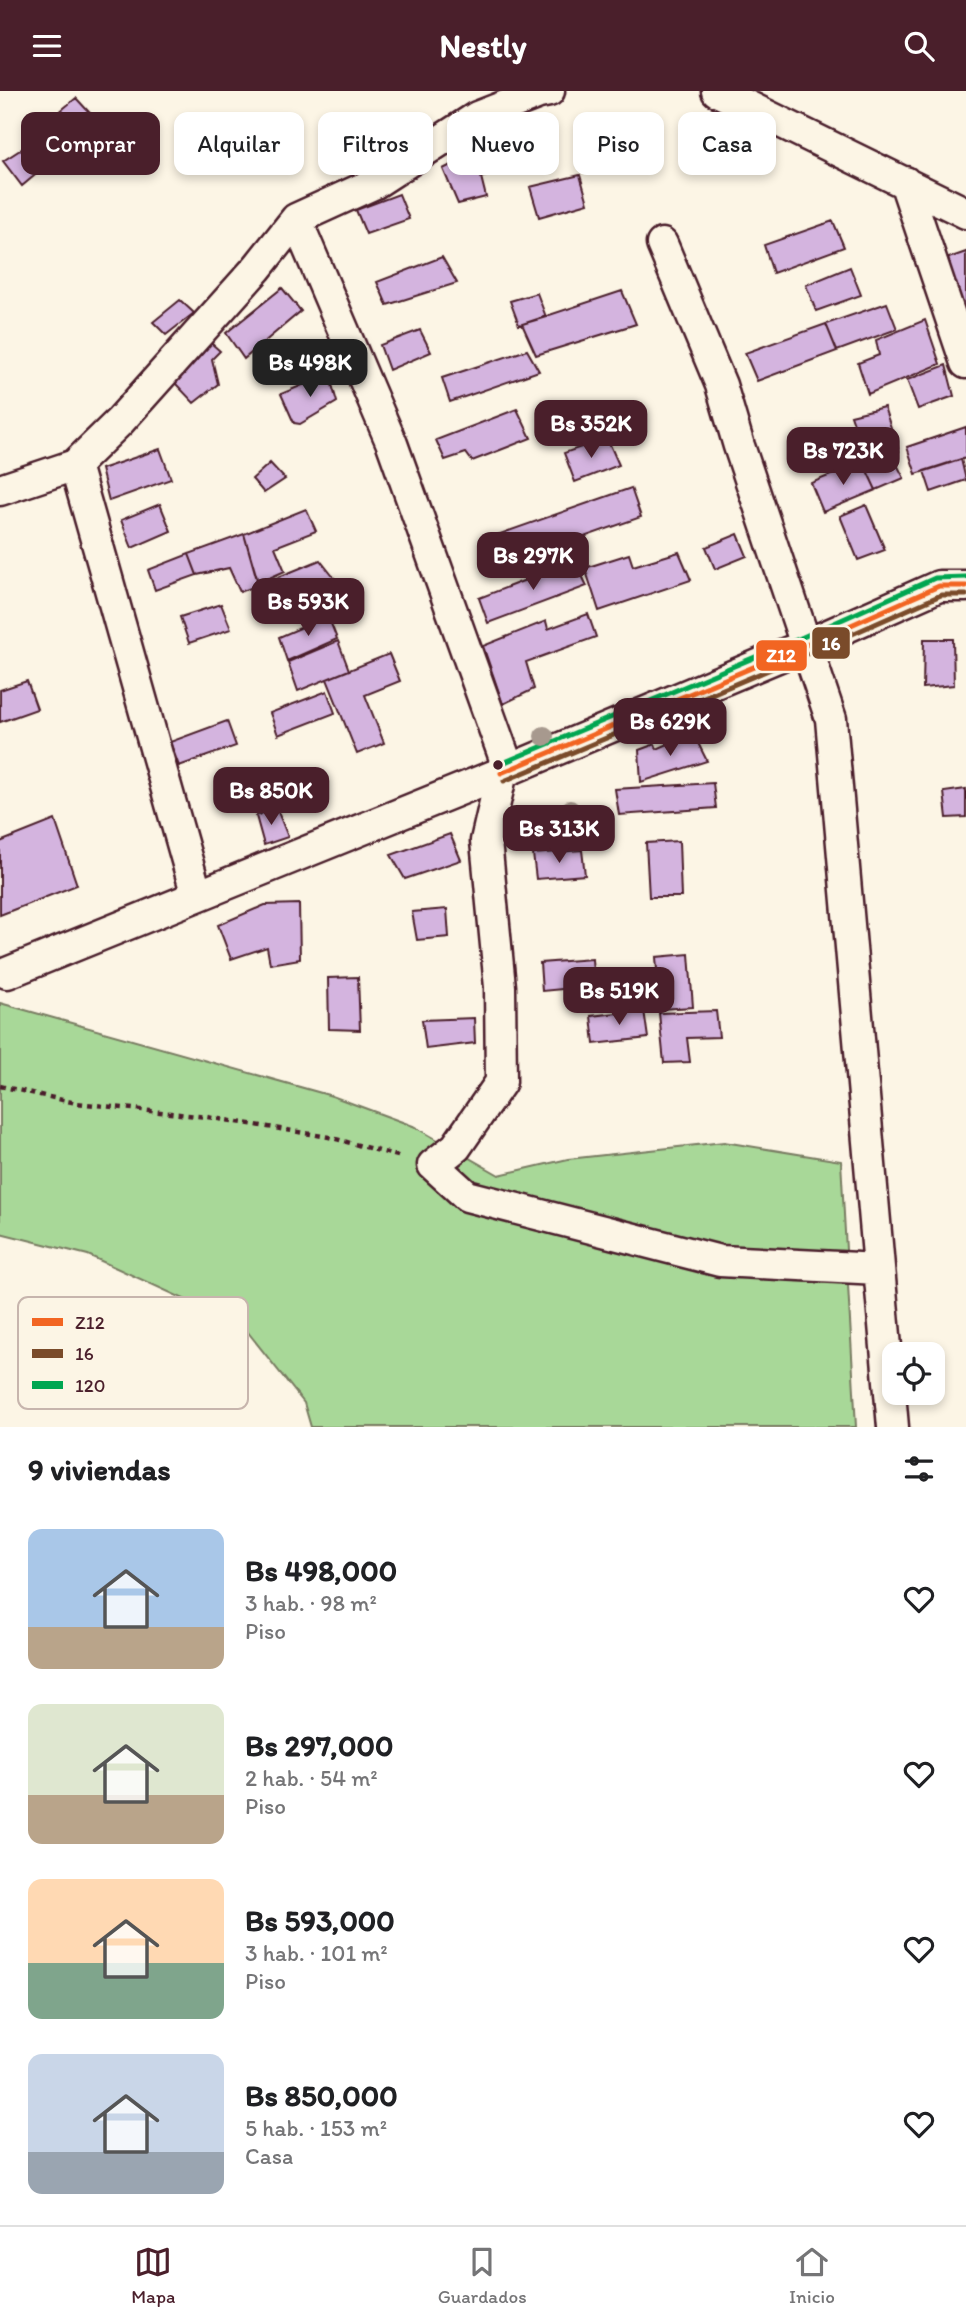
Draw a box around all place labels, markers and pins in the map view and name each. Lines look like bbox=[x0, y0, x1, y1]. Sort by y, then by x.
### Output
pin: Bs 498K bbox=[245, 339, 375, 399]
pin: Bs 352K bbox=[526, 401, 656, 460]
pin: Bs 723K bbox=[778, 427, 908, 487]
pin: Bs 297K bbox=[468, 533, 598, 592]
pin: Bs 593K bbox=[243, 579, 373, 638]
pin: Bs 629K bbox=[605, 699, 735, 758]
unlabelled marker bbox=[491, 758, 505, 772]
pin: Bs 850K bbox=[206, 767, 336, 827]
pin: Bs 313K bbox=[494, 805, 624, 865]
pin: Bs 519K bbox=[554, 967, 684, 1027]

